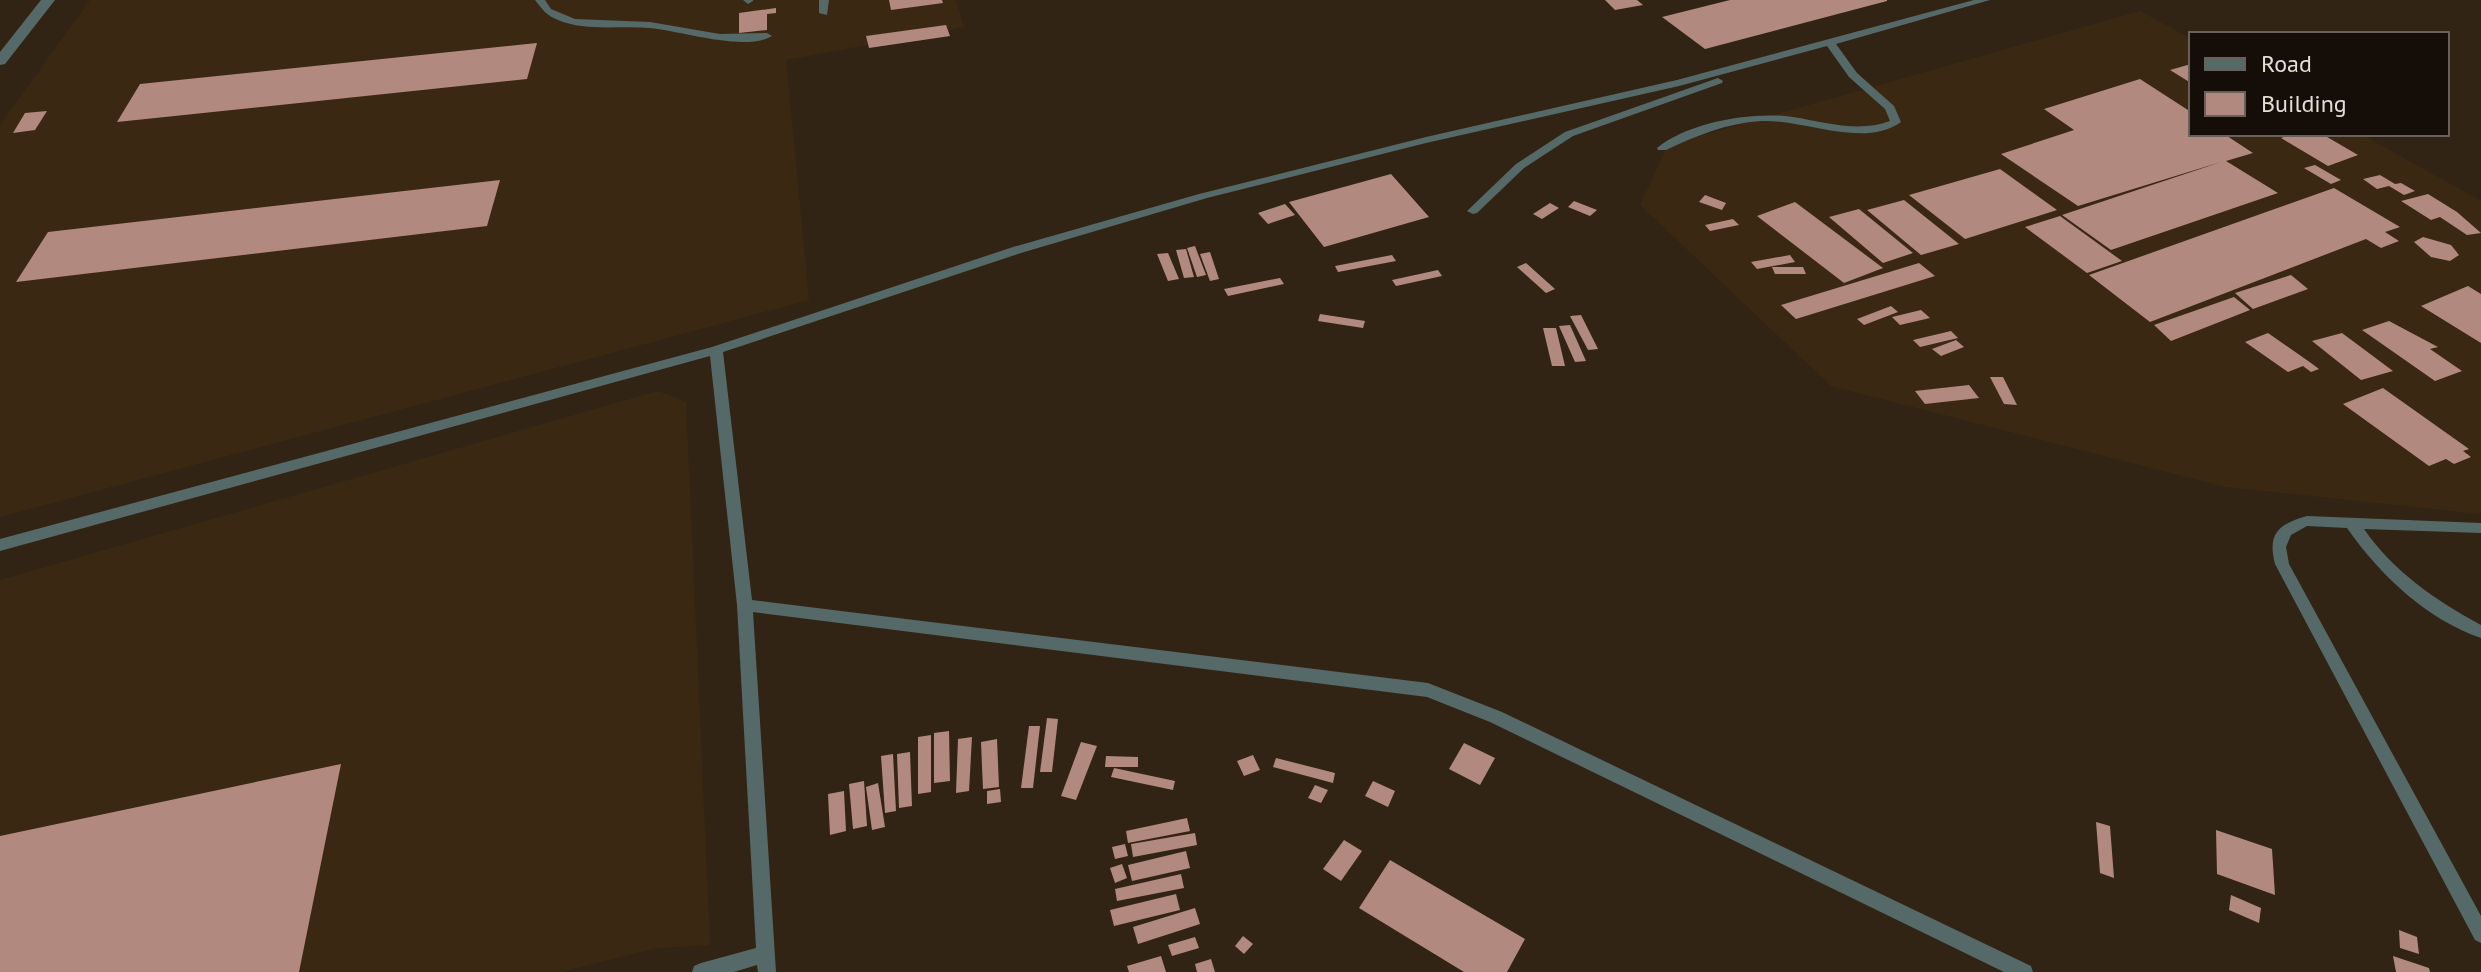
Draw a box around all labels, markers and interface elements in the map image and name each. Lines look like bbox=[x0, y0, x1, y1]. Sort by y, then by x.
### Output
legend bbox=[2189, 32, 2449, 136]
text: Road bbox=[2261, 48, 2312, 79]
text: Building bbox=[2261, 88, 2347, 119]

